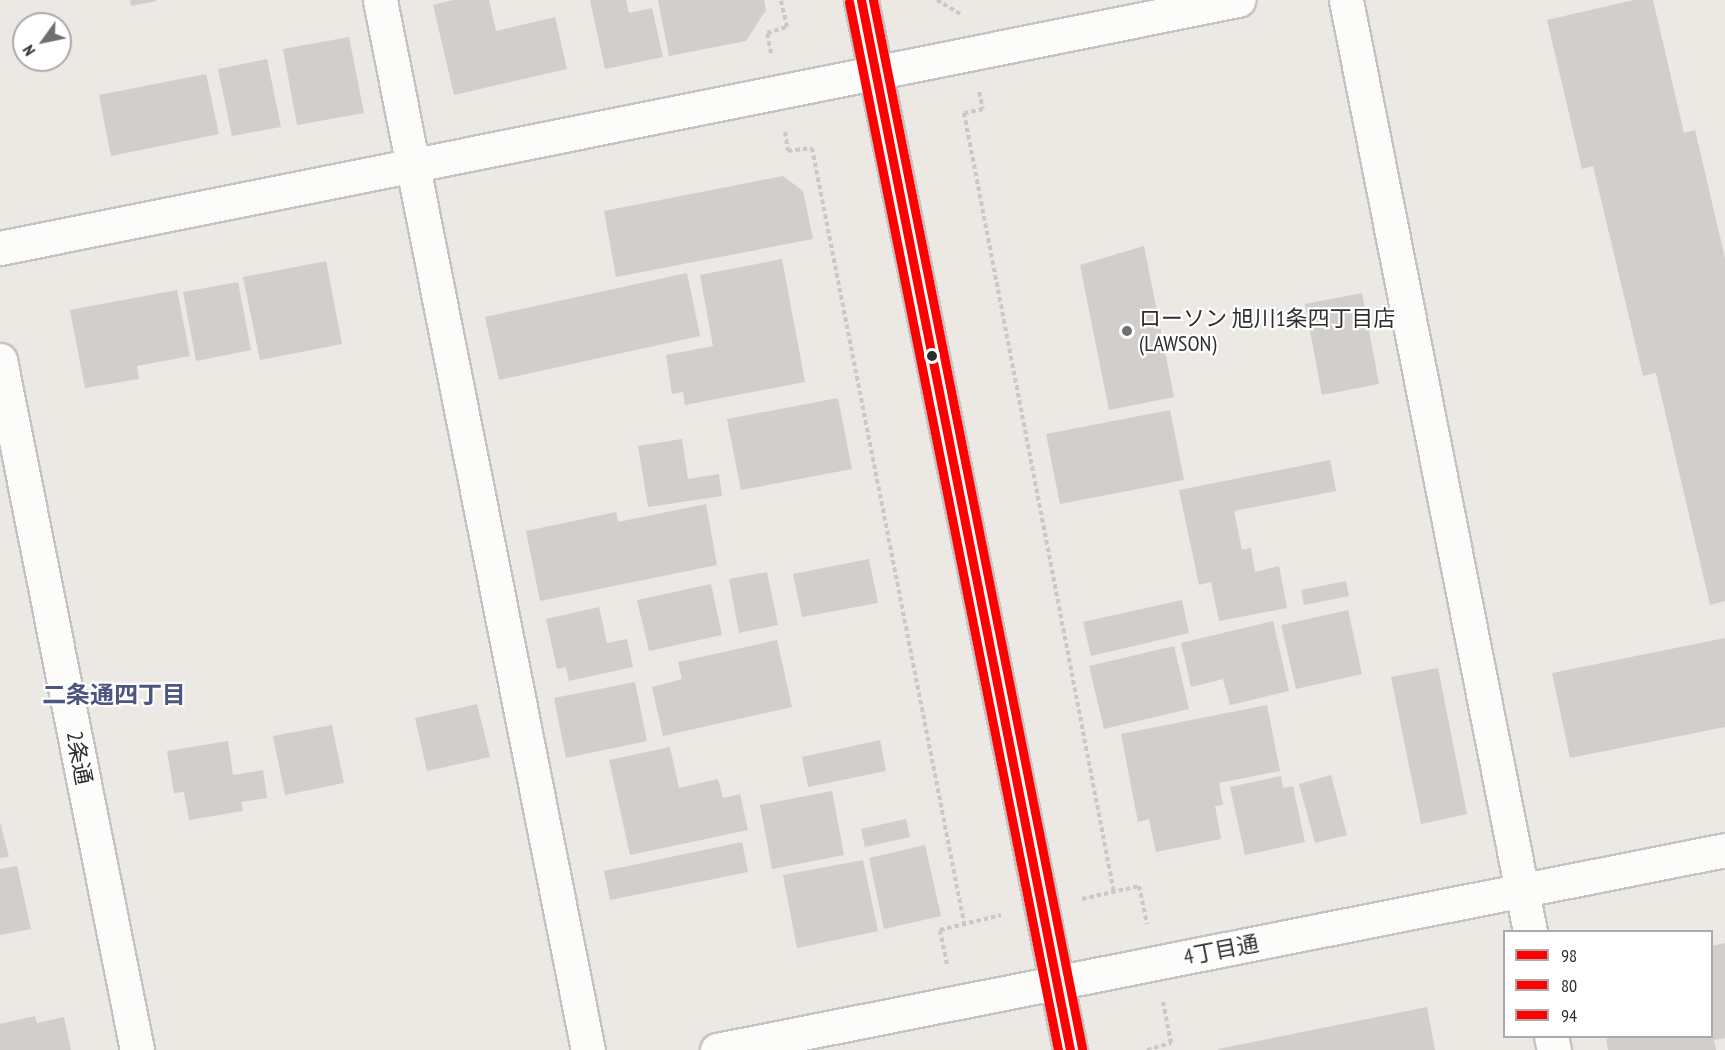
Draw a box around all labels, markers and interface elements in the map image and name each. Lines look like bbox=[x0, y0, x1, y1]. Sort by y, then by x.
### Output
north arrow bbox=[12, 12, 72, 72]
text: N bbox=[18, 42, 39, 60]
place label: ローソン 旭川1条四丁目店 (LAWSON) bbox=[1139, 305, 1396, 356]
marker: ローソン 旭川1条四丁目店 (LAWSON) bbox=[1120, 324, 1134, 338]
unlabelled marker bbox=[926, 350, 938, 362]
district label: 二条通四丁目 bbox=[42, 681, 186, 709]
street label: 2条通 bbox=[61, 729, 97, 787]
street label: 4丁目通 bbox=[1181, 930, 1261, 970]
legend bbox=[1503, 930, 1713, 1038]
text: 98 bbox=[1561, 944, 1577, 967]
text: 80 bbox=[1561, 974, 1577, 997]
text: 94 bbox=[1561, 1004, 1577, 1027]

